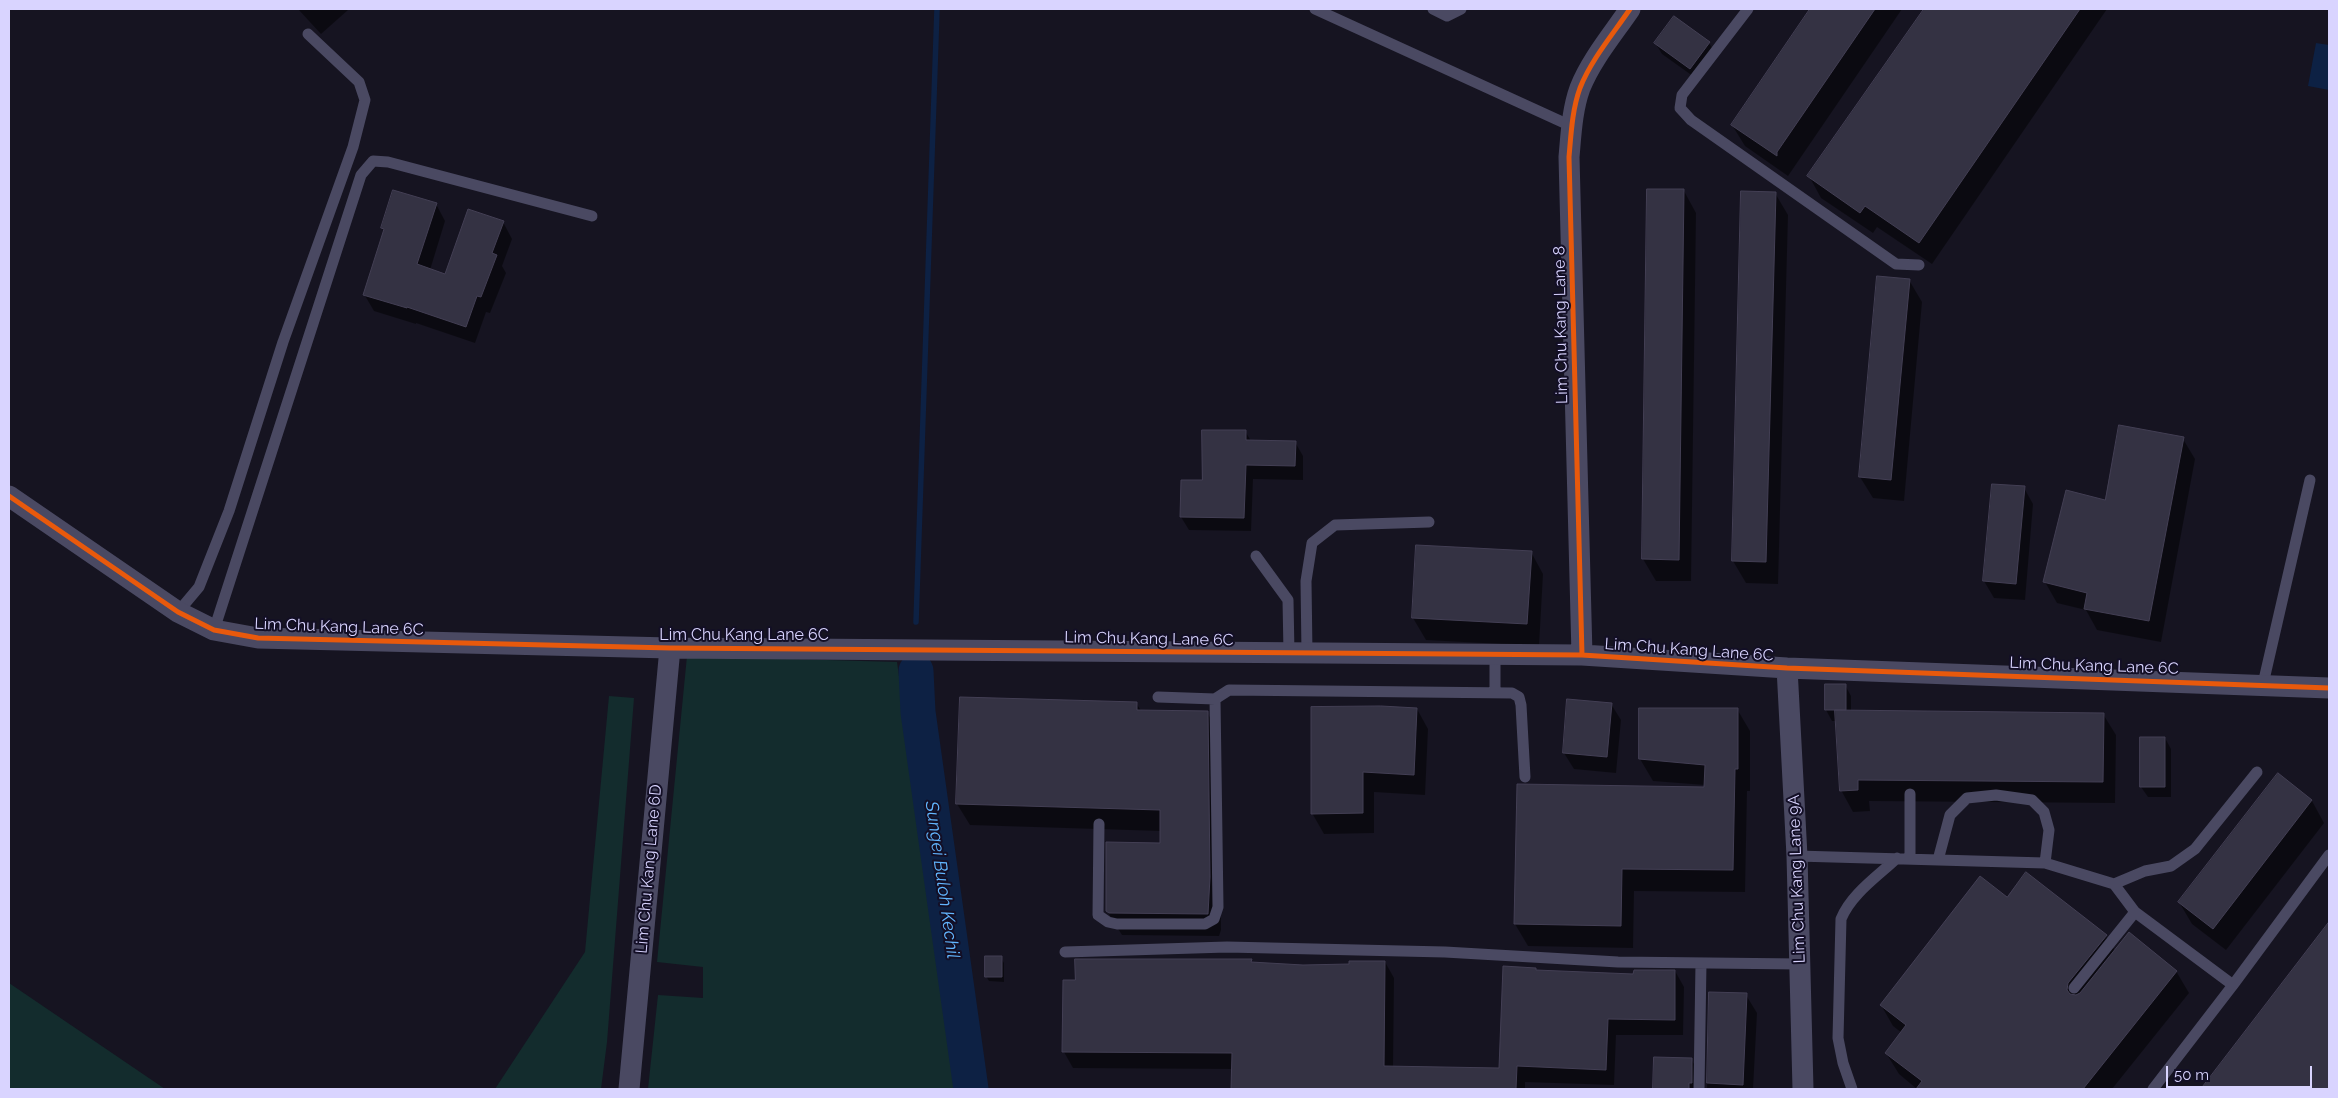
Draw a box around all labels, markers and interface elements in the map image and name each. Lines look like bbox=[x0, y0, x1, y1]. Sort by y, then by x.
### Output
street label: Lim Chu Kang Lane 8 bbox=[1550, 246, 1572, 404]
street label: Lim Chu Kang Lane 6C bbox=[254, 614, 424, 640]
street label: Lim Chu Kang Lane 6C bbox=[659, 625, 829, 645]
street label: Lim Chu Kang Lane 6C bbox=[1064, 628, 1234, 650]
street label: Lim Chu Kang Lane 6C bbox=[1604, 635, 1774, 665]
street label: Lim Chu Kang Lane 6C bbox=[2009, 653, 2179, 679]
street label: Lim Chu Kang Lane 6D bbox=[632, 784, 666, 954]
street label: Lim Chu Kang Lane 9A bbox=[1784, 794, 1810, 964]
water label: Sungei Buloh Kechil bbox=[920, 800, 964, 960]
scale bar bbox=[2168, 1056, 2314, 1088]
text: 50 m bbox=[2174, 1066, 2209, 1084]

